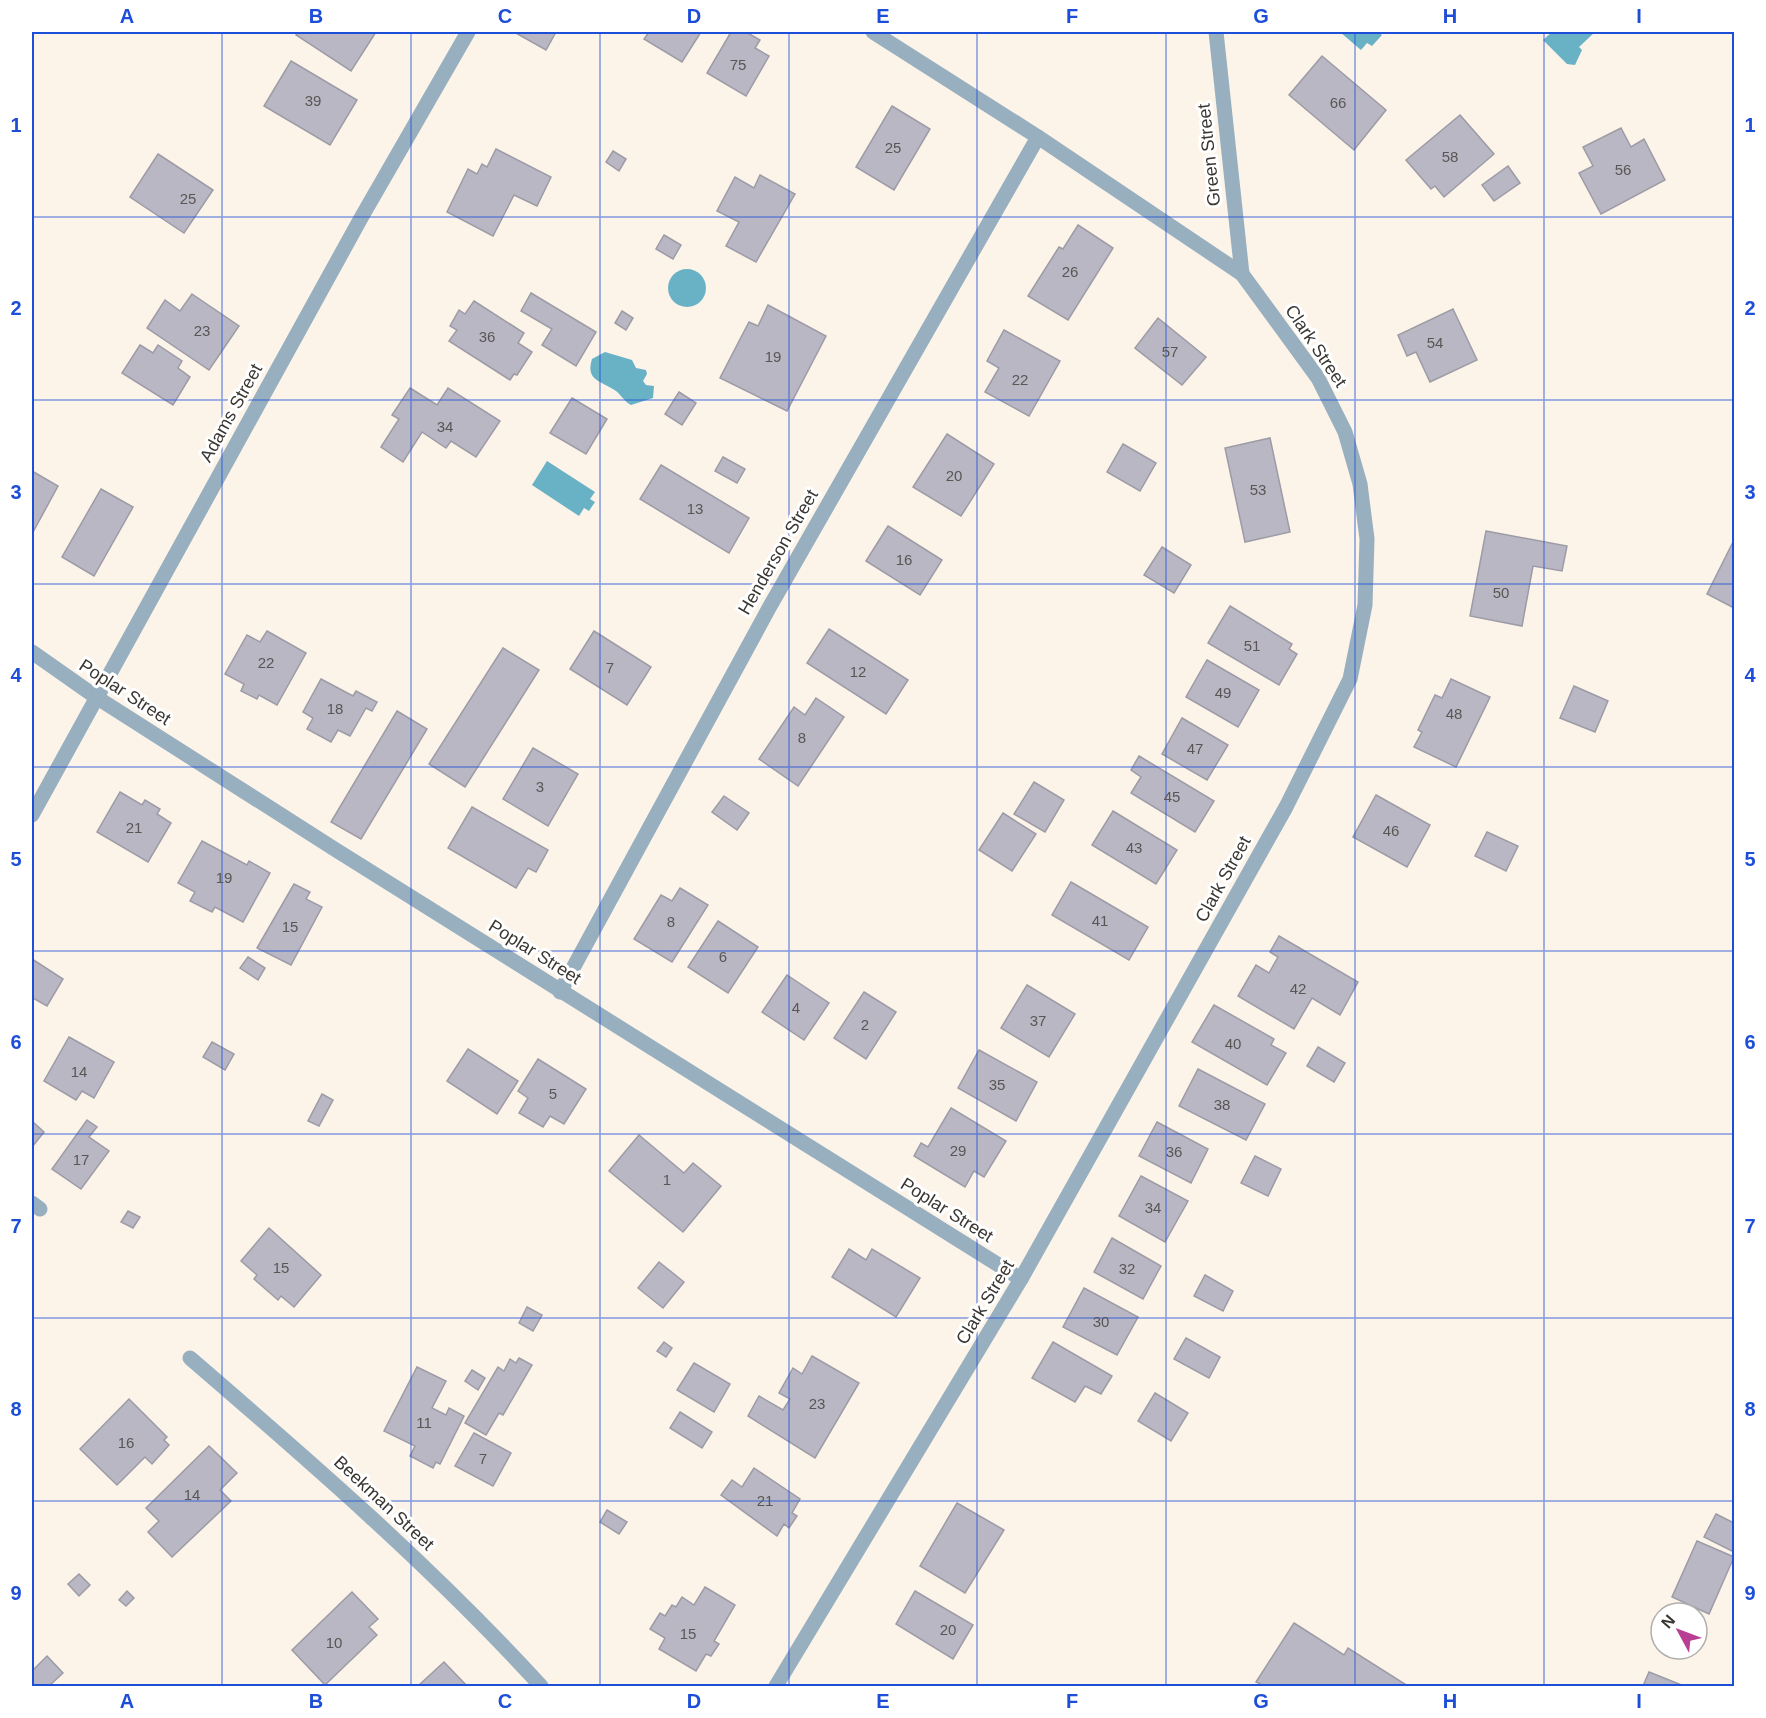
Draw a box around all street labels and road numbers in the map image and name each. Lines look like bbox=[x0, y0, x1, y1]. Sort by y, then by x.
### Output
street label: Green Street bbox=[1194, 103, 1224, 207]
street label: Clark Street bbox=[1281, 301, 1351, 391]
street label: Adams Street bbox=[196, 360, 266, 466]
street label: Henderson Street bbox=[734, 486, 822, 618]
street label: Poplar Street bbox=[75, 655, 175, 729]
street label: Clark Street bbox=[1191, 833, 1255, 925]
street label: Poplar Street bbox=[485, 916, 585, 988]
street label: Poplar Street bbox=[897, 1174, 997, 1246]
street label: Clark Street bbox=[952, 1256, 1018, 1348]
street label: Beekman Street bbox=[330, 1452, 438, 1554]

